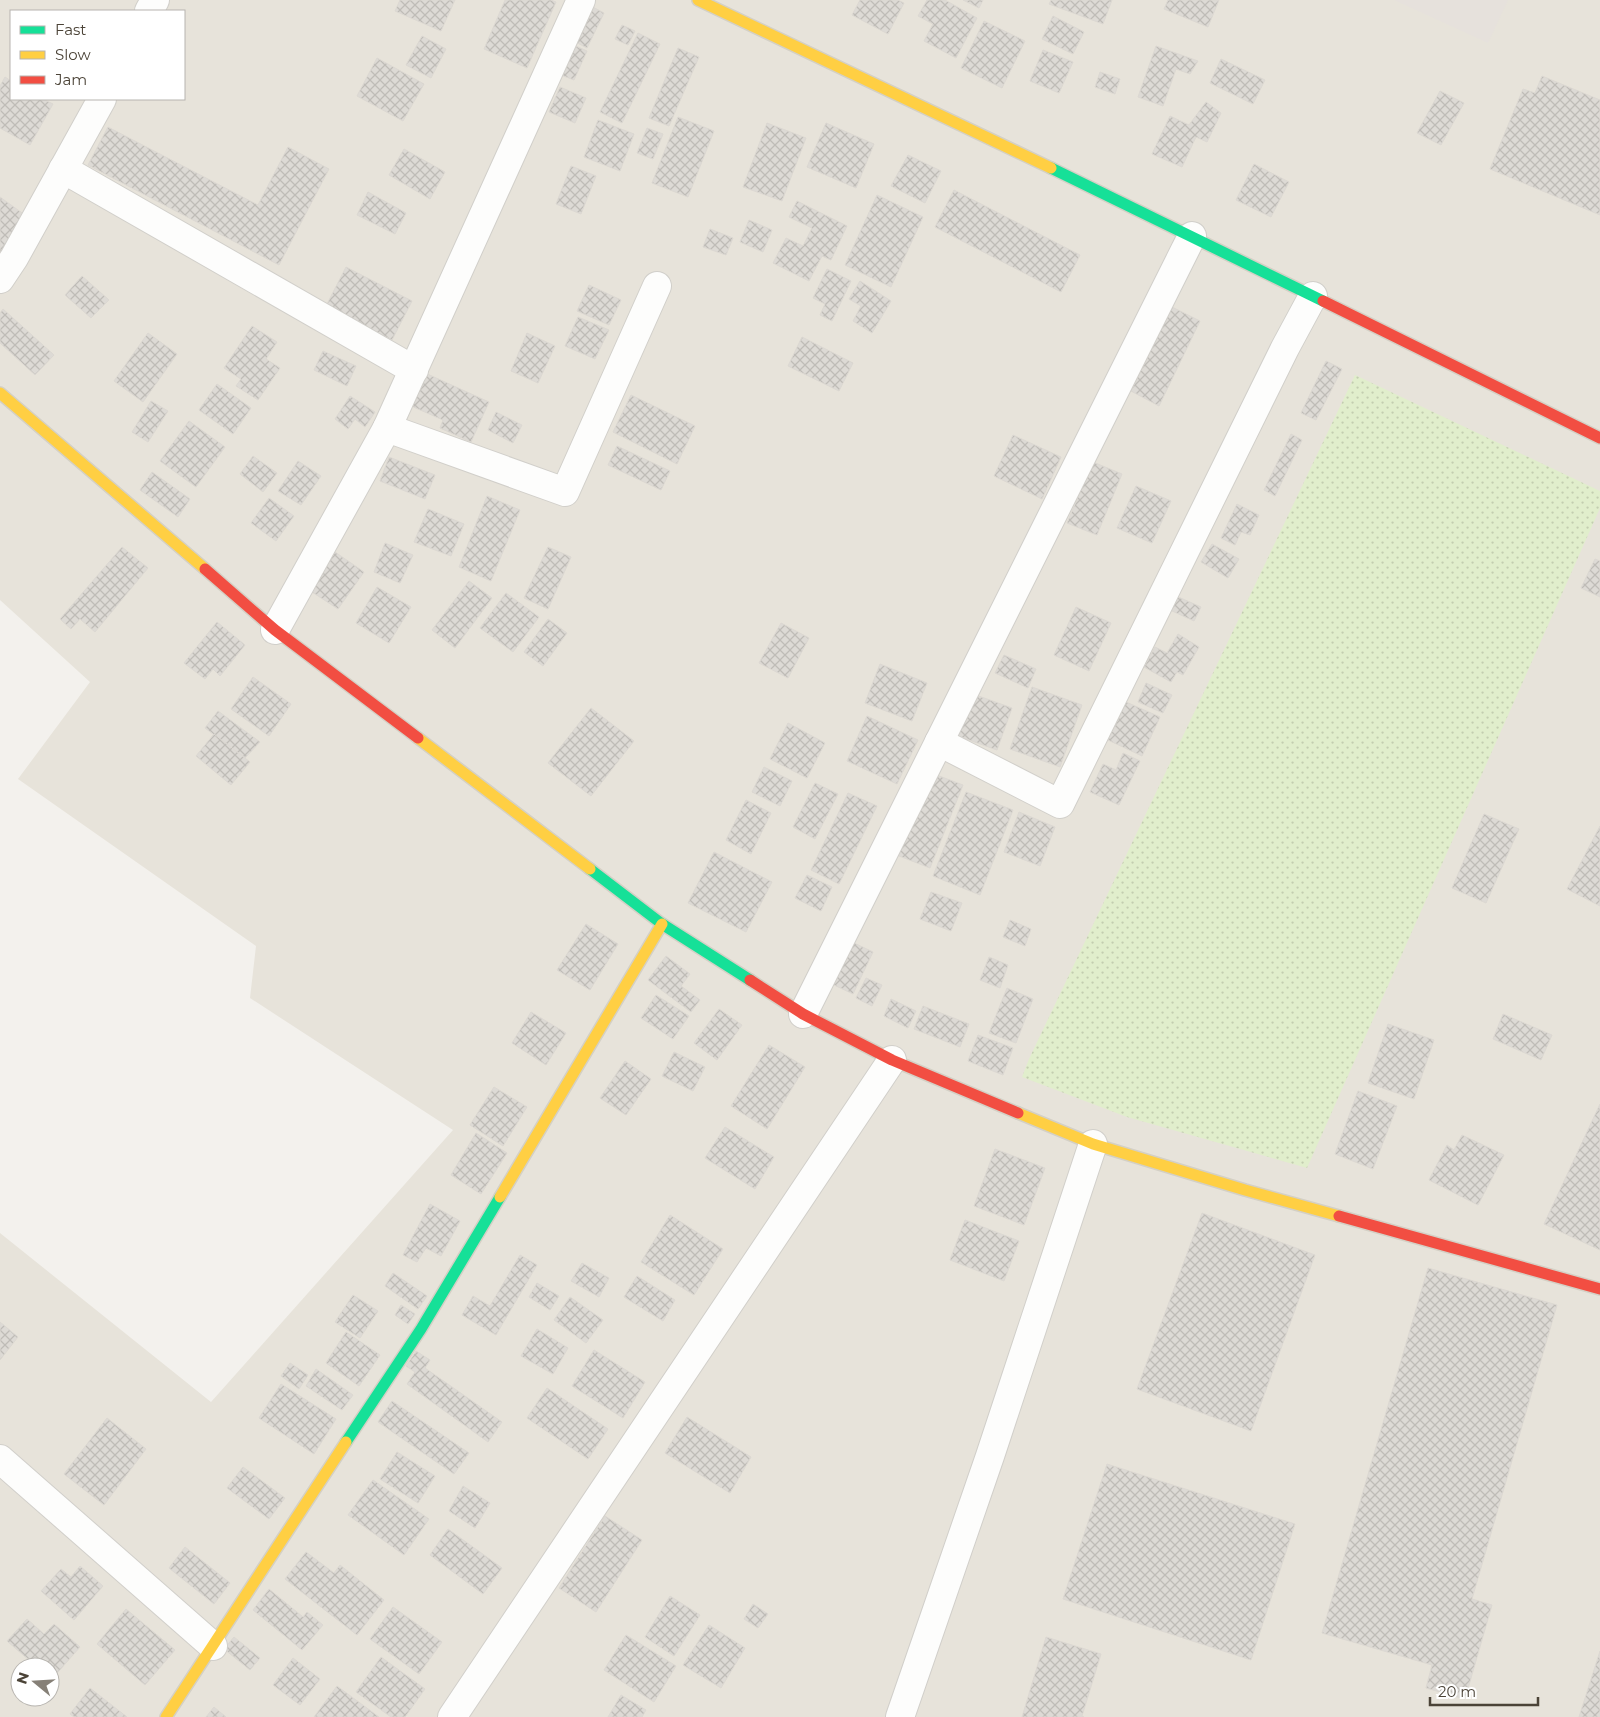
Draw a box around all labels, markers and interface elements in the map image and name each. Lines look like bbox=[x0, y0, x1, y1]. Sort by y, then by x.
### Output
legend bbox=[10, 10, 185, 100]
text: Fast bbox=[55, 20, 86, 39]
text: Slow bbox=[55, 45, 91, 64]
text: Jam bbox=[54, 70, 87, 89]
north arrow bbox=[10, 1657, 60, 1707]
text: N bbox=[12, 1670, 33, 1686]
scale bar bbox=[1430, 1674, 1538, 1706]
text: 20 m bbox=[1438, 1682, 1476, 1701]

